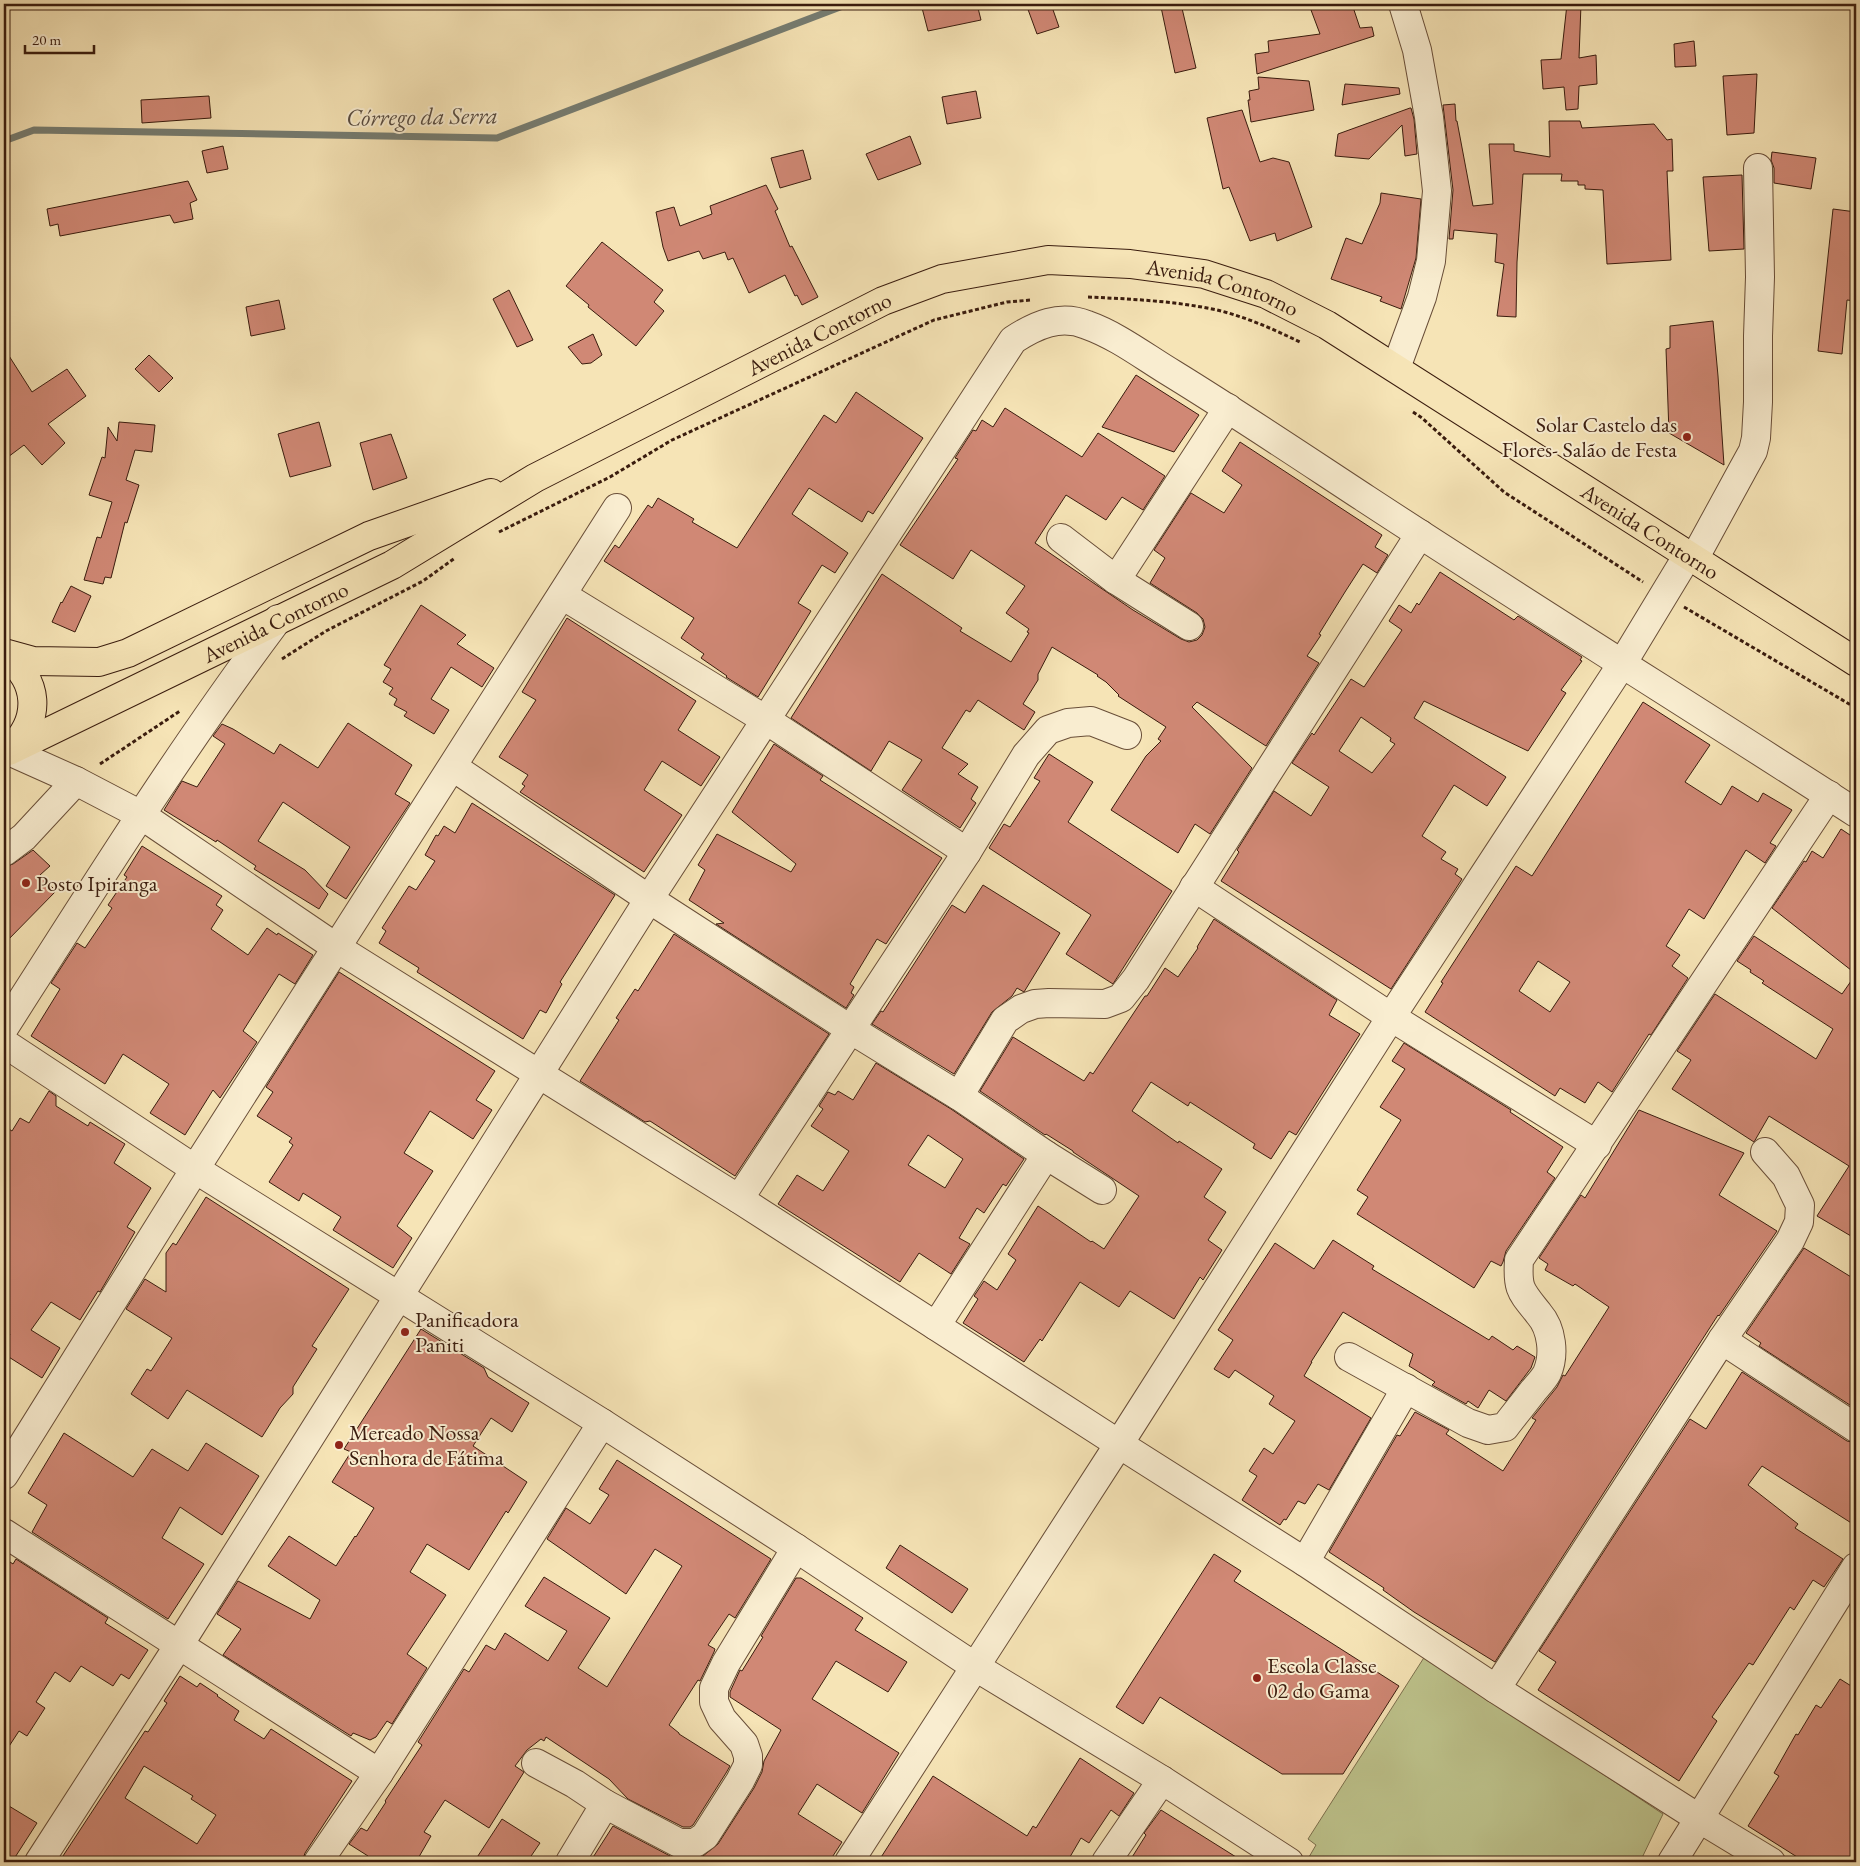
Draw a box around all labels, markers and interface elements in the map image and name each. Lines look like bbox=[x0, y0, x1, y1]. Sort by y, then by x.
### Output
scale bar bbox=[25, 22, 94, 54]
text: 20 m bbox=[32, 30, 61, 49]
water label: Córrego da Serra bbox=[346, 99, 498, 133]
street label: Avenida Contorno bbox=[1143, 252, 1304, 323]
street label: Avenida Contorno bbox=[741, 285, 895, 383]
place label: Solar Castelo das Flores- Salão de Festa bbox=[1502, 410, 1677, 464]
marker: Solar Castelo das Flores- Salão de Festa bbox=[1681, 431, 1693, 443]
street label: Avenida Contorno bbox=[1575, 476, 1725, 586]
street label: Avenida Contorno bbox=[197, 574, 353, 670]
place label: Posto Ipiranga bbox=[36, 869, 158, 898]
marker: Posto Ipiranga bbox=[20, 877, 32, 889]
place label: Panificadora Paniti bbox=[415, 1305, 519, 1359]
marker: Panificadora Paniti bbox=[399, 1326, 411, 1338]
place label: Mercado Nossa Senhora de Fátima bbox=[349, 1418, 504, 1472]
marker: Mercado Nossa Senhora de Fátima bbox=[333, 1439, 345, 1451]
place label: Escola Classe 02 do Gama bbox=[1267, 1651, 1377, 1705]
marker: Escola Classe 02 do Gama bbox=[1251, 1672, 1263, 1684]

